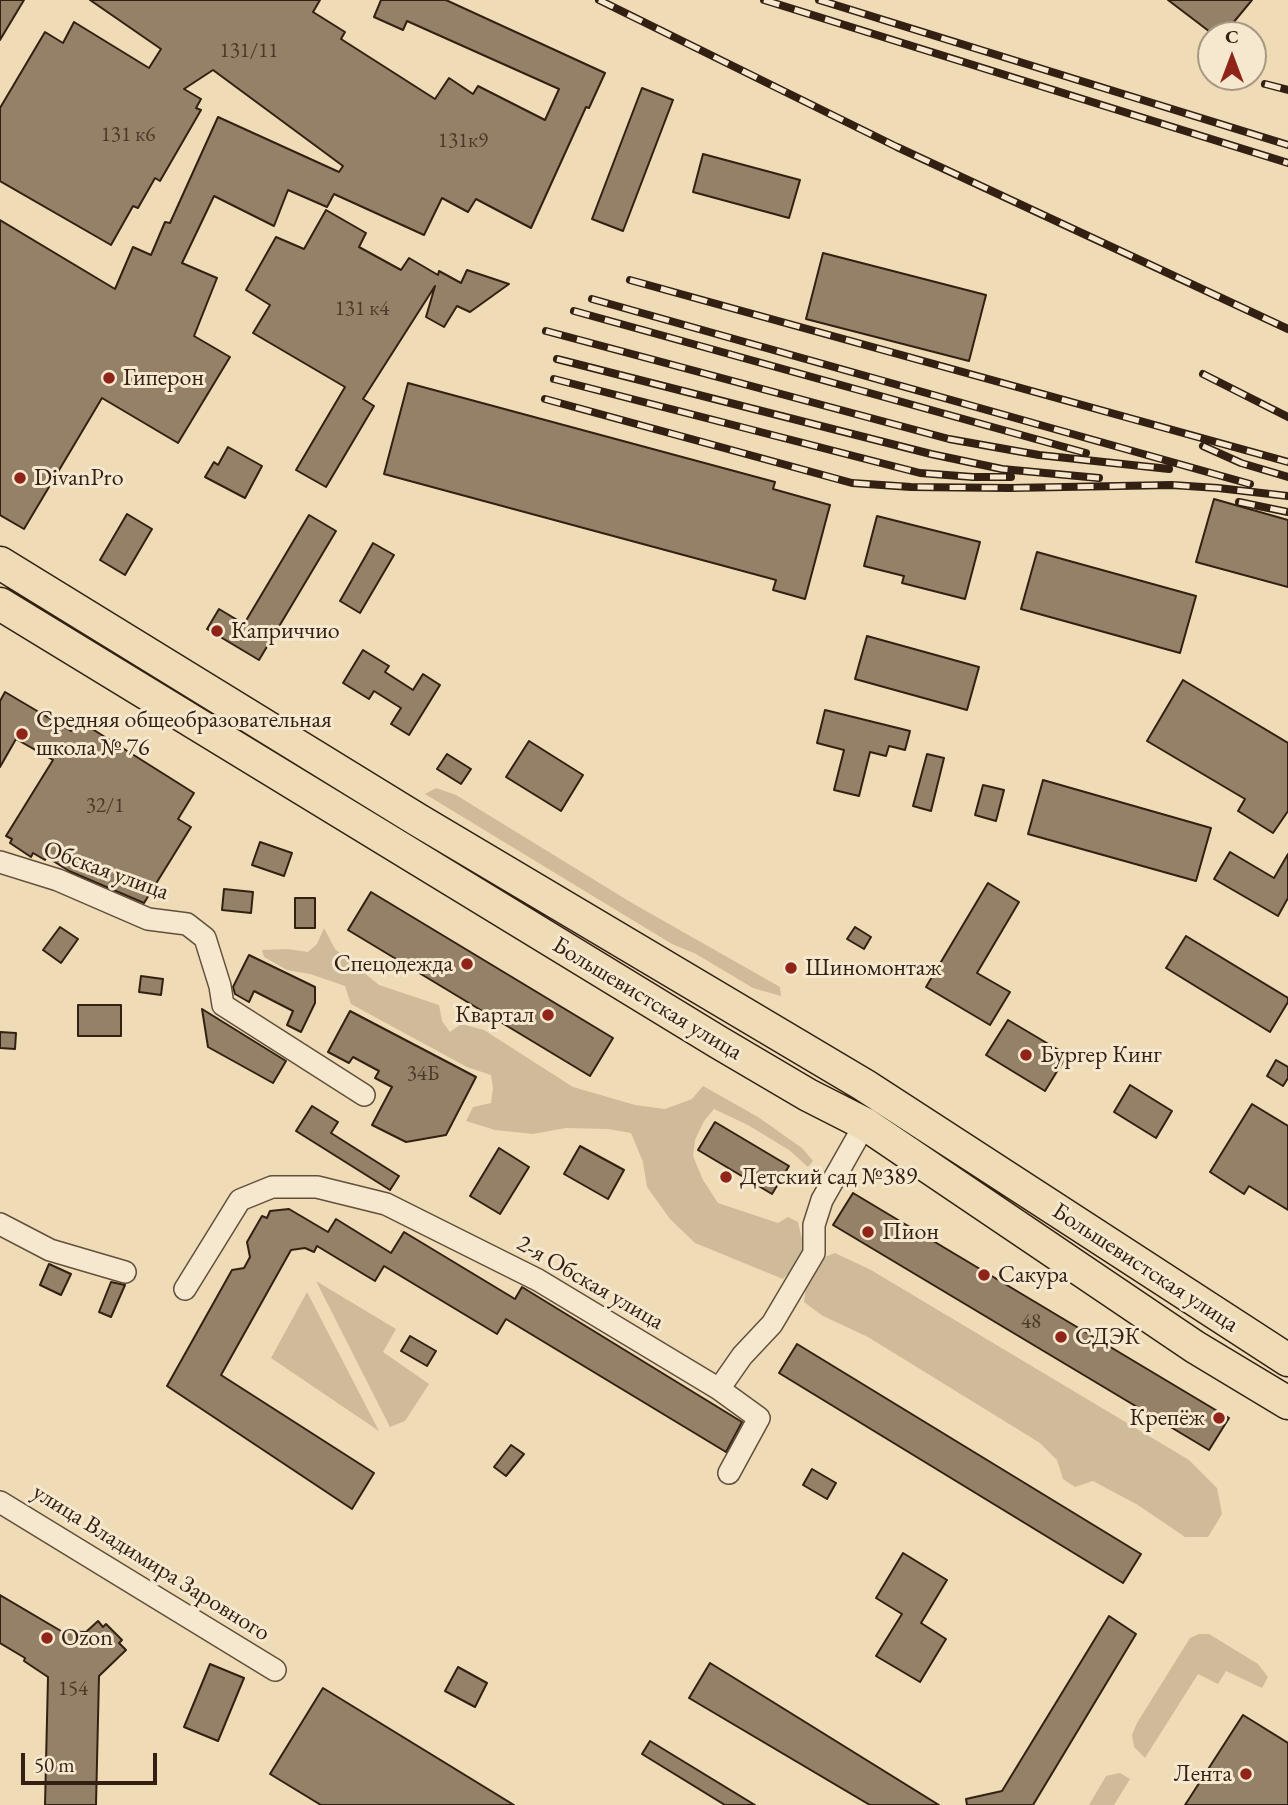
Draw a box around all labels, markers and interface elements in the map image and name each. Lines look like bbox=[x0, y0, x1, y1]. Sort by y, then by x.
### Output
north arrow bbox=[1197, 21, 1267, 91]
text: С bbox=[1225, 24, 1239, 49]
house number: 131/11 bbox=[220, 38, 278, 64]
house number: 131 к6 bbox=[101, 122, 155, 148]
house number: 131к9 bbox=[438, 128, 488, 154]
house number: 131 к4 bbox=[335, 296, 389, 322]
place label: Гиперон bbox=[123, 364, 204, 392]
marker: Гиперон bbox=[101, 370, 117, 386]
place label: DivanPro bbox=[34, 464, 124, 492]
marker: DivanPro bbox=[12, 470, 28, 486]
place label: Каприччио bbox=[231, 617, 340, 645]
marker: Каприччио bbox=[209, 623, 225, 639]
place label: Средняя общеобразовательная школа № 76 bbox=[36, 706, 332, 762]
marker: Средняя общеобразовательная школа № 76 bbox=[14, 726, 30, 742]
house number: 32/1 bbox=[86, 793, 124, 819]
street label: Обская улица bbox=[39, 835, 173, 907]
street label: Большевистская улица bbox=[547, 931, 747, 1067]
place label: Спецодежда bbox=[334, 950, 453, 978]
place label: Шиномонтаж bbox=[805, 954, 942, 982]
marker: Спецодежда bbox=[459, 956, 475, 972]
marker: Шиномонтаж bbox=[783, 960, 799, 976]
place label: Квартал bbox=[455, 1001, 534, 1029]
marker: Квартал bbox=[540, 1007, 556, 1023]
place label: Бургер Кинг bbox=[1040, 1041, 1162, 1069]
marker: Бургер Кинг bbox=[1018, 1047, 1034, 1063]
house number: 34Б bbox=[407, 1061, 439, 1087]
place label: Детский сад №389 bbox=[740, 1163, 917, 1191]
marker: Детский сад №389 bbox=[718, 1169, 734, 1185]
street label: Большевистская улица bbox=[1046, 1197, 1244, 1339]
place label: Пион bbox=[882, 1218, 939, 1246]
marker: Пион bbox=[860, 1224, 876, 1240]
street label: 2-я Обская улица bbox=[511, 1229, 669, 1337]
place label: Сакура bbox=[998, 1261, 1068, 1289]
marker: Сакура bbox=[976, 1267, 992, 1283]
house number: 48 bbox=[1021, 1309, 1041, 1335]
place label: СДЭК bbox=[1075, 1323, 1140, 1351]
marker: СДЭК bbox=[1053, 1329, 1069, 1345]
place label: Крепёж bbox=[1129, 1404, 1205, 1432]
marker: Крепёж bbox=[1211, 1410, 1227, 1426]
street label: улица Владимира Заровного bbox=[27, 1478, 275, 1648]
place label: Ozon bbox=[61, 1624, 113, 1652]
marker: Ozon bbox=[39, 1630, 55, 1646]
house number: 154 bbox=[58, 1676, 88, 1702]
scale bar bbox=[24, 1738, 161, 1782]
text: 50 m bbox=[34, 1751, 75, 1778]
place label: Лента bbox=[1174, 1760, 1232, 1788]
marker: Лента bbox=[1238, 1766, 1254, 1782]

